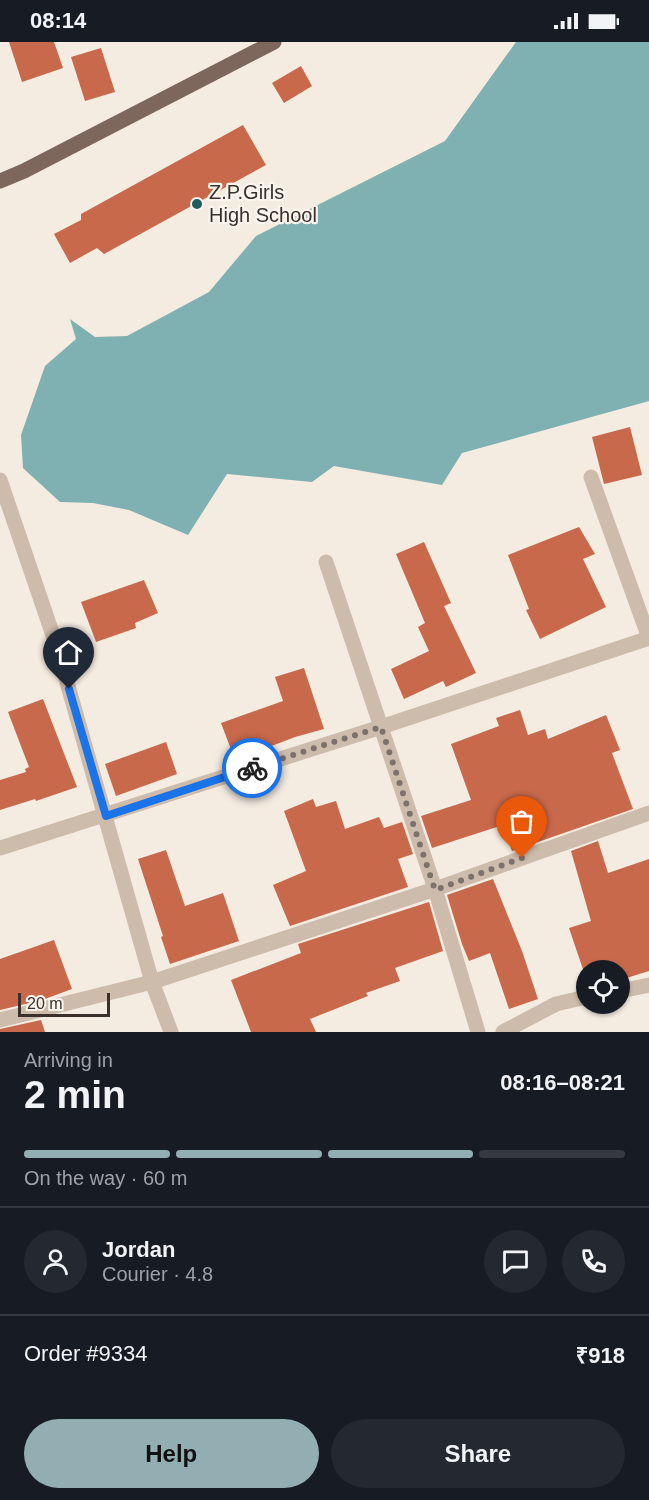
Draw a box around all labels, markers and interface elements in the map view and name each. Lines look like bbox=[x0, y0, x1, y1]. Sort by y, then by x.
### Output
text: 08:14 bbox=[30, 8, 86, 33]
place label: Z.P.Girls High School bbox=[209, 181, 317, 226]
marker: Z.P.Girls High School bbox=[190, 197, 204, 211]
pin bbox=[43, 627, 94, 689]
icon: home bbox=[52, 636, 85, 669]
courier bbox=[222, 738, 282, 798]
icon: bike bbox=[236, 752, 269, 785]
pin bbox=[496, 796, 547, 858]
icon: bag bbox=[505, 805, 538, 838]
map controls bbox=[576, 960, 630, 1014]
button: locate bbox=[576, 960, 630, 1014]
scale bar bbox=[18, 990, 110, 1018]
text: 20 m bbox=[27, 995, 63, 1012]
text: Arriving in bbox=[24, 1049, 113, 1071]
text: 08:16–08:21 bbox=[500, 1070, 625, 1095]
text: 2 min bbox=[24, 1073, 126, 1116]
text: On the way · 60 m bbox=[24, 1167, 187, 1189]
button: person bbox=[24, 1230, 87, 1293]
button: chat bbox=[484, 1230, 547, 1293]
button: phone bbox=[562, 1230, 625, 1293]
text: Jordan bbox=[102, 1237, 175, 1262]
text: Courier · 4.8 bbox=[102, 1263, 213, 1285]
text: Order #9334 bbox=[24, 1341, 148, 1366]
text: ₹918 bbox=[576, 1343, 625, 1368]
button: Help bbox=[24, 1419, 319, 1488]
button: Share bbox=[331, 1419, 625, 1488]

